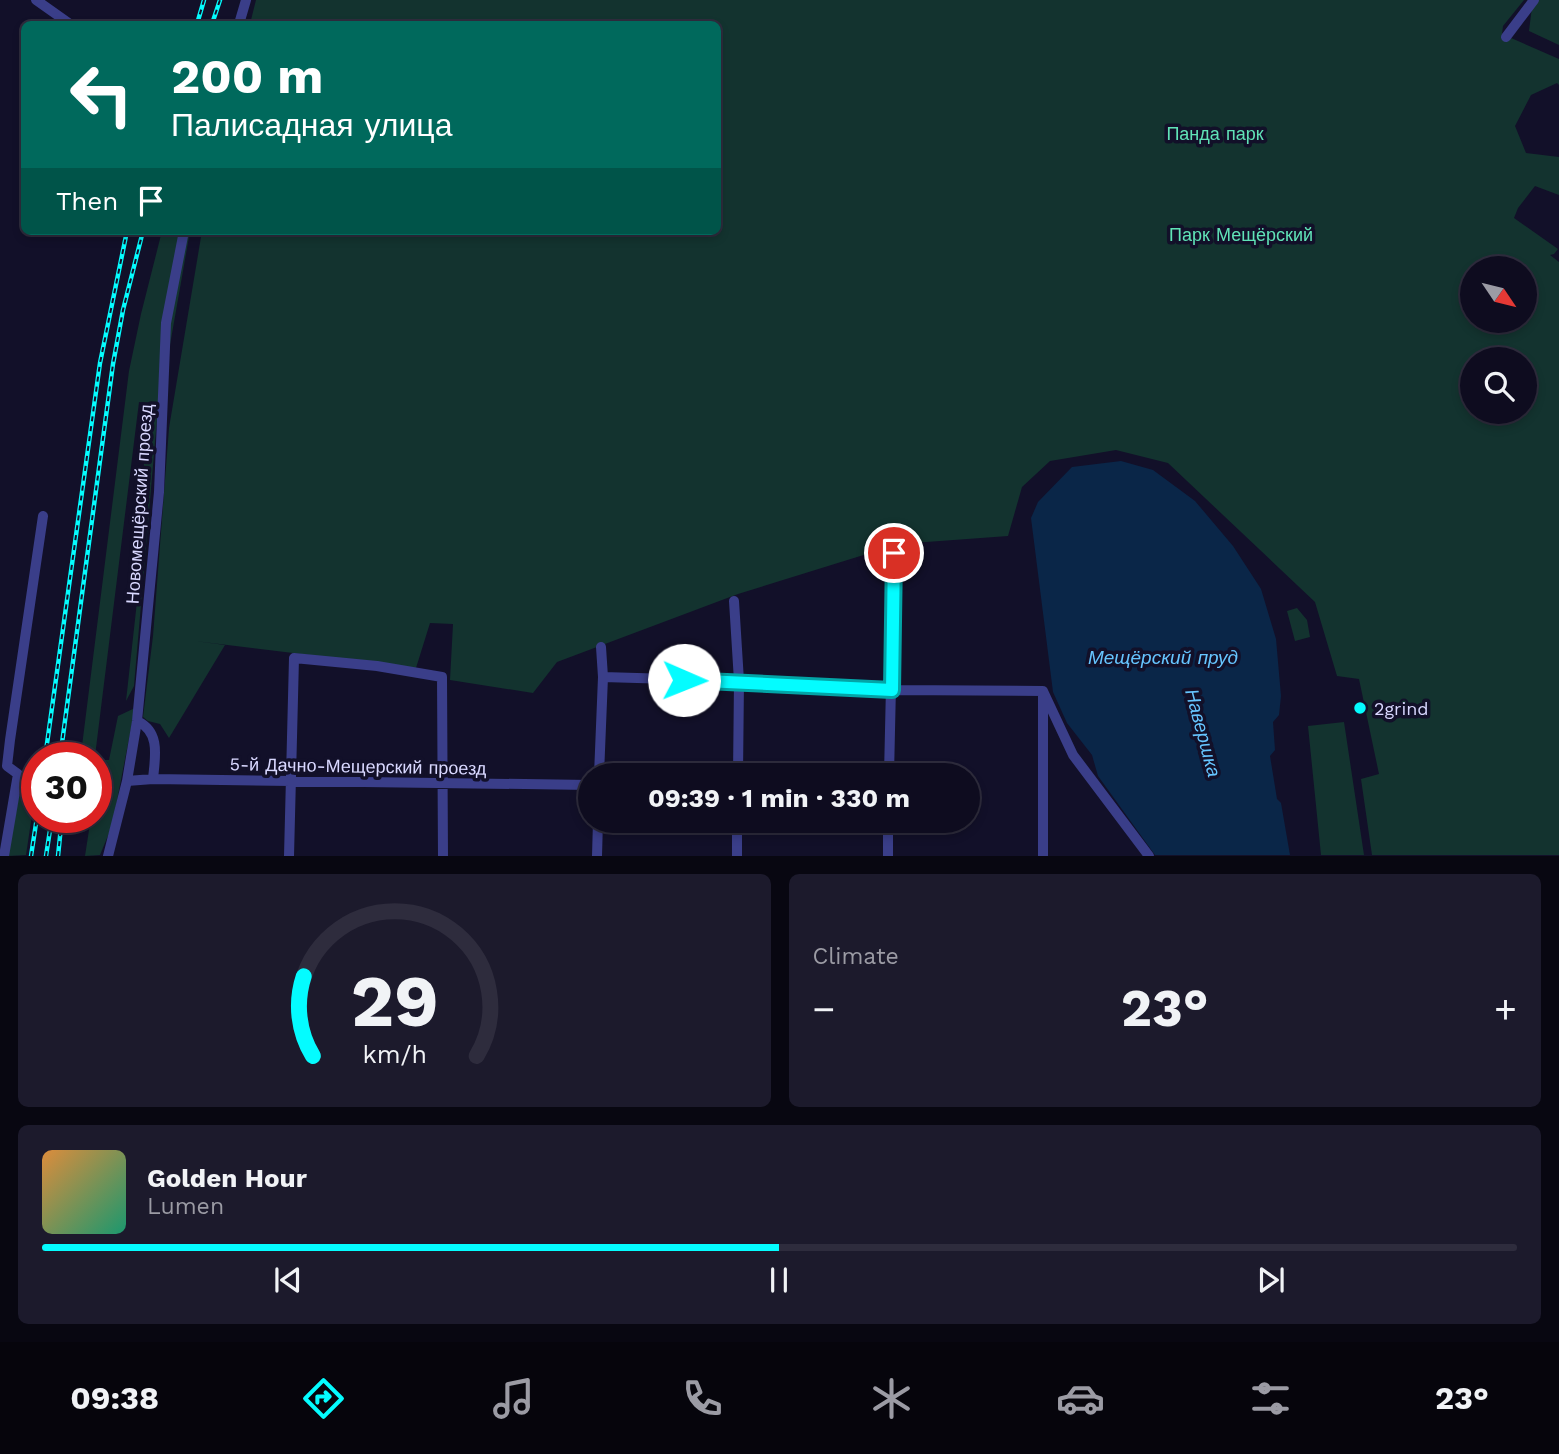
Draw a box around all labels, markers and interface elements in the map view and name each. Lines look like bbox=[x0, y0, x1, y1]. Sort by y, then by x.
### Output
text: 200 m bbox=[171, 47, 323, 105]
icon: left bbox=[56, 49, 147, 140]
text: Палисадная улица bbox=[171, 106, 453, 144]
park label: Панда парк bbox=[1166, 123, 1264, 144]
icon: arrive bbox=[132, 182, 170, 220]
text: Then bbox=[56, 186, 118, 216]
park label: Парк Мещёрский bbox=[1169, 224, 1313, 245]
north arrow bbox=[1460, 256, 1536, 332]
map controls bbox=[1460, 256, 1537, 424]
button: search bbox=[1460, 347, 1537, 424]
street label: Новомещёрский проезд bbox=[122, 403, 157, 605]
pin bbox=[864, 523, 924, 583]
icon: arrive bbox=[875, 534, 913, 572]
position arrow bbox=[647, 643, 721, 717]
water label: Мещёрский пруд bbox=[1088, 646, 1238, 669]
water label: Навершка bbox=[1180, 686, 1226, 780]
place label: 2grind bbox=[1374, 698, 1429, 719]
marker: 2grind bbox=[1352, 700, 1368, 716]
speed limit sign: 30 bbox=[21, 742, 112, 833]
street label: 5-й Дачно-Мещерский проезд bbox=[229, 753, 487, 779]
text: 09:39 · 1 min · 330 m bbox=[648, 783, 910, 813]
text: Climate bbox=[813, 943, 899, 970]
text: 29 bbox=[350, 959, 438, 1045]
text: 23° bbox=[1121, 978, 1209, 1039]
text: − bbox=[813, 987, 835, 1031]
text: + bbox=[1494, 987, 1517, 1031]
text: km/h bbox=[362, 1040, 426, 1069]
text: Golden Hour bbox=[147, 1163, 307, 1193]
text: Lumen bbox=[147, 1193, 224, 1220]
icon: previous bbox=[269, 1261, 307, 1299]
icon: pause bbox=[760, 1261, 798, 1299]
icon: next bbox=[1252, 1261, 1290, 1299]
icon: directions bbox=[299, 1374, 348, 1423]
icon: music bbox=[489, 1374, 538, 1423]
icon: phone bbox=[678, 1374, 727, 1423]
icon: climate bbox=[867, 1374, 916, 1423]
icon: car bbox=[1056, 1374, 1105, 1423]
icon: filters bbox=[1246, 1374, 1295, 1423]
text: 09:38 bbox=[70, 1379, 159, 1417]
text: 23° bbox=[1435, 1379, 1489, 1417]

